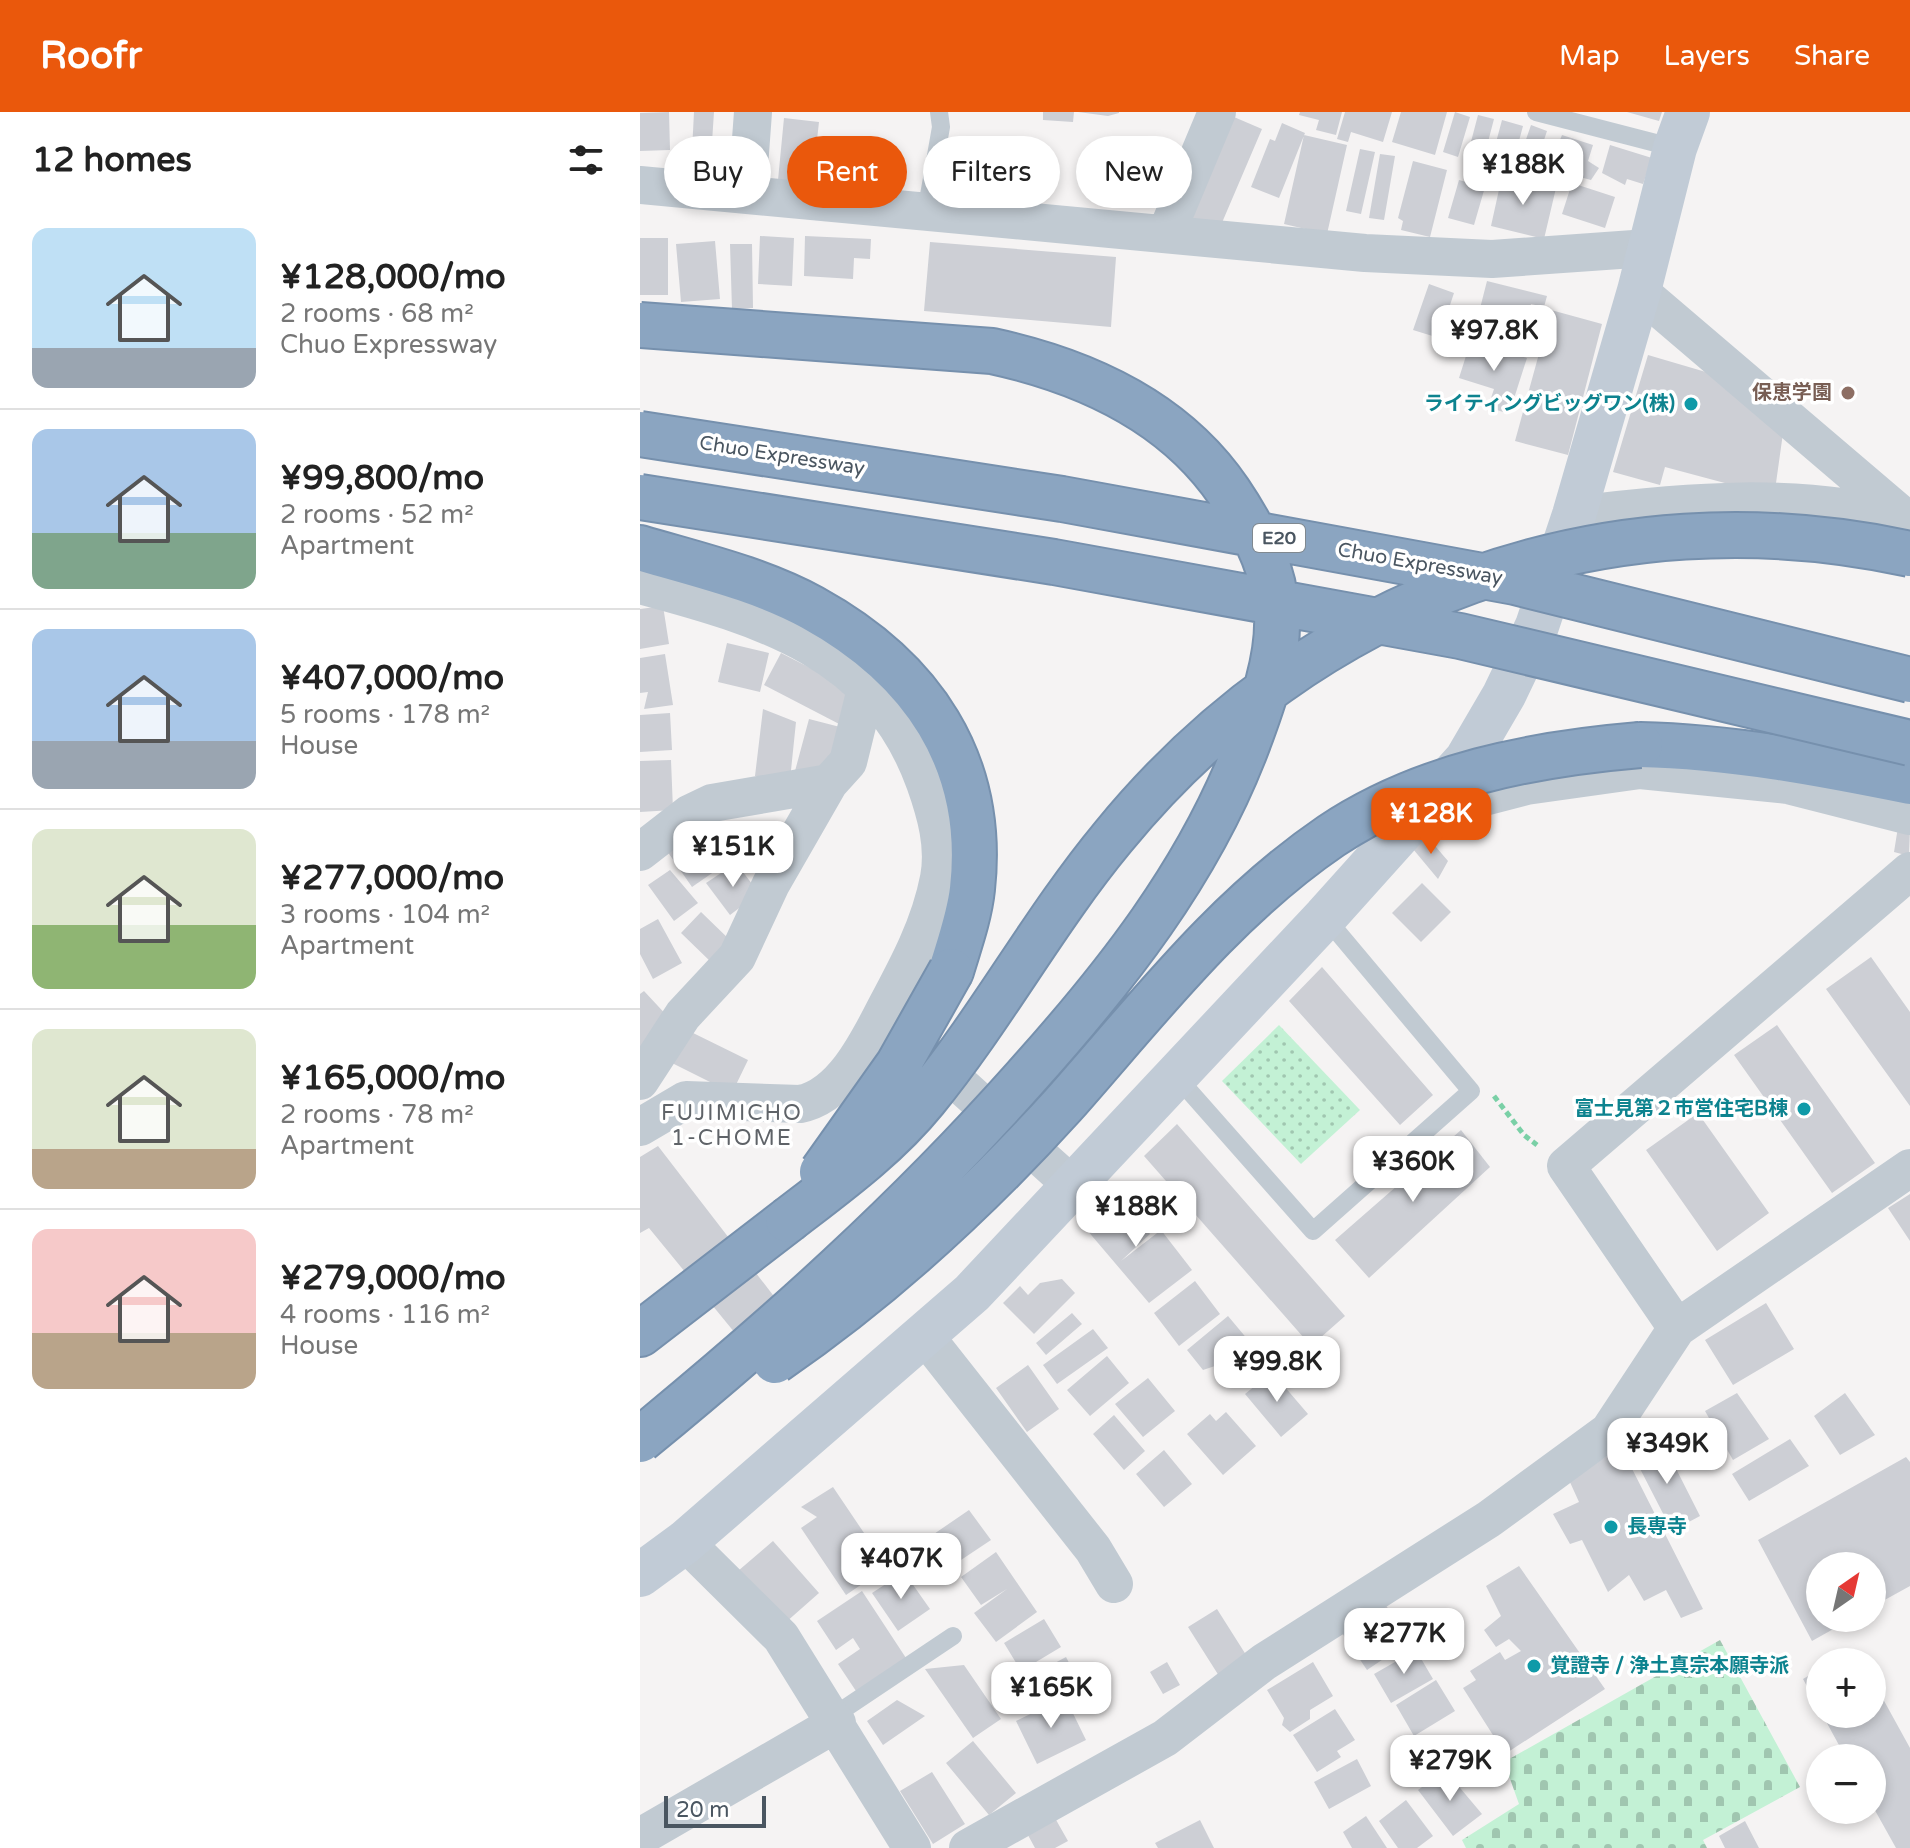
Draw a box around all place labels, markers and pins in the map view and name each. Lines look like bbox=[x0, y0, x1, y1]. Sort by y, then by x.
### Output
pin: ¥188K bbox=[1467, 139, 1579, 207]
pin: ¥97.8K bbox=[1429, 305, 1559, 373]
place label: 保恵学園 bbox=[1752, 381, 1832, 405]
marker: 保恵学園 bbox=[1839, 384, 1857, 402]
place label: ライティングビッグワン(株) bbox=[1424, 392, 1675, 416]
marker: ライティングビッグワン(株) bbox=[1682, 395, 1700, 413]
pin: ¥128K bbox=[1375, 788, 1487, 856]
pin: ¥151K bbox=[677, 821, 789, 889]
place label: 富士見第２市営住宅B棟 bbox=[1574, 1097, 1788, 1121]
marker: 富士見第２市営住宅B棟 bbox=[1795, 1100, 1813, 1118]
pin: ¥360K bbox=[1357, 1136, 1469, 1204]
pin: ¥188K bbox=[1080, 1181, 1192, 1249]
pin: ¥99.8K bbox=[1212, 1336, 1342, 1404]
pin: ¥349K bbox=[1611, 1418, 1723, 1486]
place label: 長専寺 bbox=[1627, 1515, 1687, 1539]
marker: 長専寺 bbox=[1602, 1518, 1620, 1536]
pin: ¥407K bbox=[845, 1533, 957, 1601]
pin: ¥277K bbox=[1348, 1608, 1460, 1676]
place label: 覚證寺 / 浄土真宗本願寺派 bbox=[1550, 1654, 1789, 1678]
marker: 覚證寺 / 浄土真宗本願寺派 bbox=[1525, 1657, 1543, 1675]
pin: ¥165K bbox=[995, 1662, 1107, 1730]
pin: ¥279K bbox=[1394, 1735, 1506, 1803]

